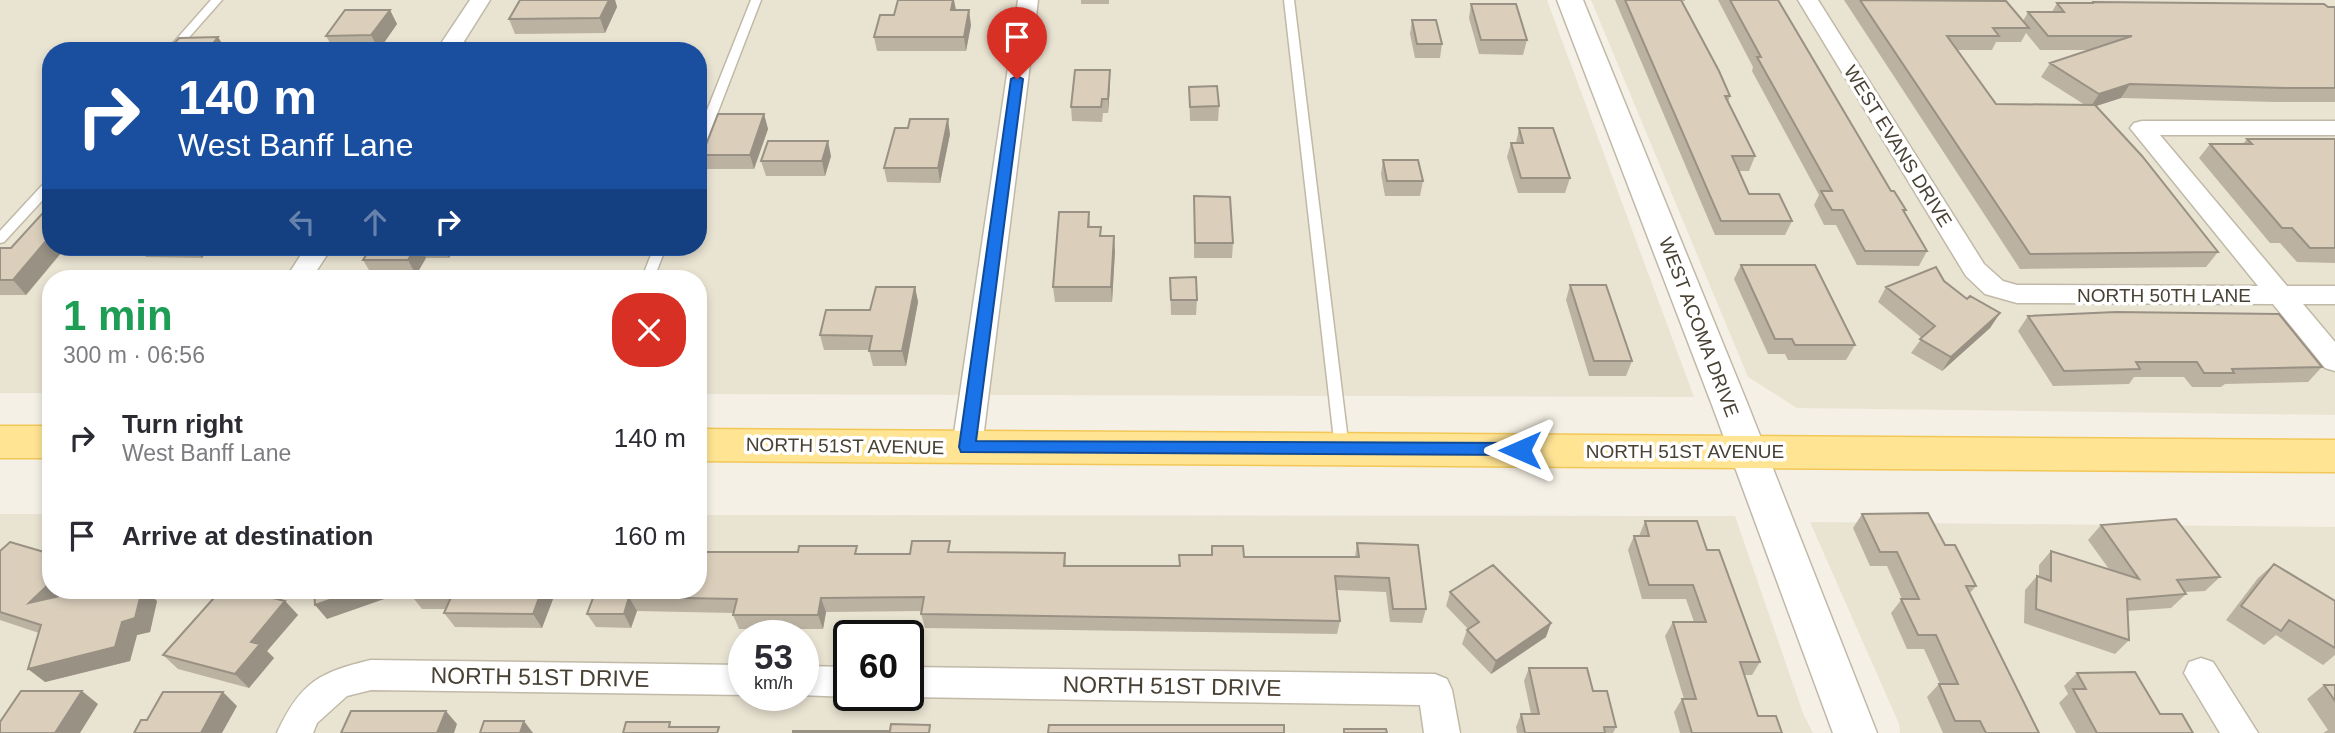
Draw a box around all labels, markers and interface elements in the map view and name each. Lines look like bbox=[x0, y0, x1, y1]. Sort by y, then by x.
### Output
pin bbox=[987, 7, 1047, 79]
icon: arrive bbox=[998, 18, 1036, 56]
street label: WEST EVANS DRIVE bbox=[1840, 61, 1956, 231]
icon: right bbox=[63, 70, 154, 161]
text: 140 m bbox=[178, 70, 317, 124]
text: West Banff Lane bbox=[178, 127, 413, 163]
icon: left bbox=[283, 203, 321, 241]
icon: ahead bbox=[356, 203, 394, 241]
icon: right bbox=[429, 203, 467, 241]
street label: WEST ACOMA DRIVE bbox=[1655, 234, 1743, 420]
street label: NORTH 50TH LANE bbox=[2077, 285, 2251, 306]
text: 1 min bbox=[63, 292, 173, 339]
button: close bbox=[612, 293, 686, 367]
text: 300 m · 06:56 bbox=[63, 342, 205, 368]
text: Turn right bbox=[122, 409, 243, 439]
position arrow bbox=[1483, 413, 1557, 487]
icon: right bbox=[63, 419, 101, 457]
text: 140 m bbox=[614, 423, 686, 453]
street label: NORTH 51ST AVENUE bbox=[746, 434, 944, 458]
text: West Banff Lane bbox=[122, 440, 291, 466]
street label: NORTH 51ST AVENUE bbox=[1586, 441, 1784, 462]
icon: arrive bbox=[63, 517, 101, 555]
text: Arrive at destination bbox=[122, 521, 373, 551]
text: 160 m bbox=[614, 521, 686, 551]
speed limit sign: 60 bbox=[833, 620, 924, 711]
text: 53 bbox=[754, 637, 793, 676]
street label: NORTH 51ST DRIVE bbox=[430, 662, 650, 692]
street label: NORTH 51ST DRIVE bbox=[1062, 671, 1282, 701]
text: km/h bbox=[754, 673, 793, 693]

